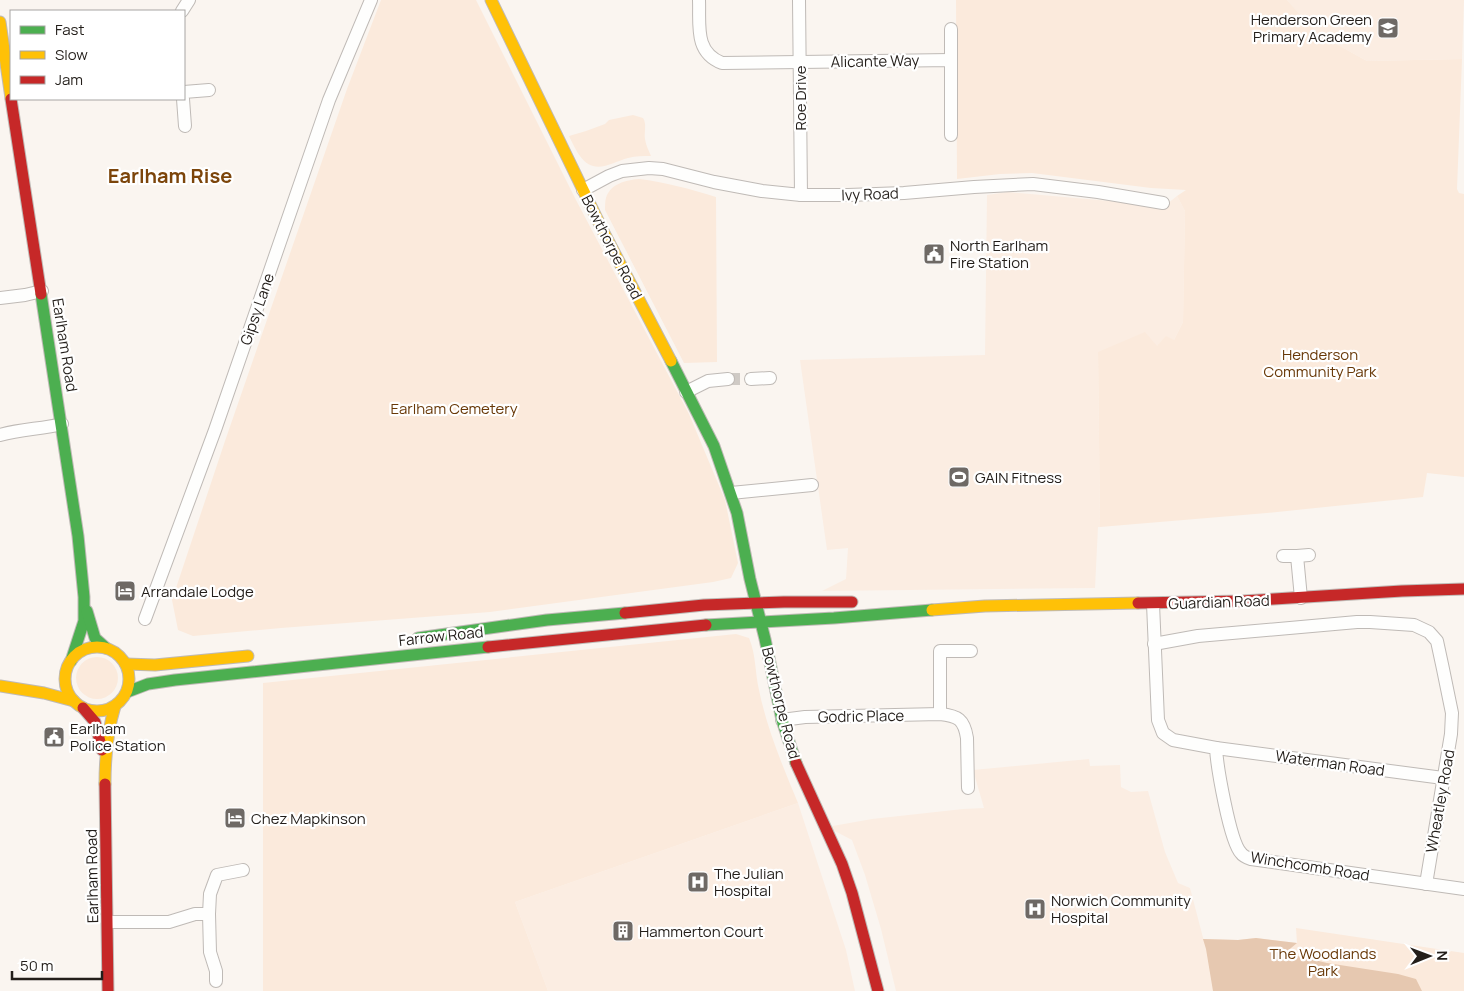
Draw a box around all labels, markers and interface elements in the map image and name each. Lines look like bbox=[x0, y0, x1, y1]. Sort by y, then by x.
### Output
place label: Henderson Green Primary Academy bbox=[1251, 9, 1372, 47]
legend bbox=[10, 10, 185, 100]
school or university icon: Henderson Green Primary Academy bbox=[1376, 16, 1400, 40]
text: Fast bbox=[55, 19, 84, 40]
text: Slow bbox=[55, 44, 88, 65]
street label: Alicante Way bbox=[831, 50, 920, 72]
street label: Roe Drive bbox=[790, 65, 811, 131]
text: Jam bbox=[55, 69, 83, 90]
district label: Earlham Rise bbox=[108, 162, 232, 189]
street label: Ivy Road bbox=[841, 183, 899, 205]
street label: Bowthorpe Road bbox=[577, 191, 647, 303]
place label: North Earlham Fire Station bbox=[950, 235, 1048, 273]
public building icon: North Earlham Fire Station bbox=[922, 242, 946, 266]
street label: Gipsy Lane bbox=[235, 270, 279, 348]
street label: Earlham Road bbox=[47, 297, 83, 393]
park label: Henderson Community Park bbox=[1264, 344, 1377, 382]
park label: Earlham Cemetery bbox=[390, 398, 518, 419]
sports icon: GAIN Fitness bbox=[947, 465, 971, 489]
place label: GAIN Fitness bbox=[975, 467, 1062, 488]
hotel icon: Arrandale Lodge bbox=[113, 579, 137, 603]
place label: Arrandale Lodge bbox=[141, 581, 254, 602]
street label: Guardian Road bbox=[1168, 590, 1270, 614]
street label: Farrow Road bbox=[398, 621, 484, 651]
street label: Bowthorpe Road bbox=[757, 645, 805, 761]
street label: Godric Place bbox=[818, 705, 905, 727]
place label: Earlham Police Station bbox=[70, 718, 166, 756]
public building icon: Earlham Police Station bbox=[42, 725, 66, 749]
street label: Waterman Road bbox=[1274, 745, 1386, 781]
street label: Wheatley Road bbox=[1421, 748, 1459, 854]
hotel icon: Chez Mapkinson bbox=[223, 806, 247, 830]
place label: Chez Mapkinson bbox=[251, 808, 366, 829]
street label: Earlham Road bbox=[81, 829, 103, 923]
street label: Winchcomb Road bbox=[1249, 846, 1371, 886]
place label: The Julian Hospital bbox=[714, 863, 784, 901]
hospital icon: The Julian Hospital bbox=[686, 870, 710, 894]
place label: Norwich Community Hospital bbox=[1051, 890, 1191, 928]
hospital icon: Norwich Community Hospital bbox=[1023, 897, 1047, 921]
building icon: Hammerton Court bbox=[611, 919, 635, 943]
place label: Hammerton Court bbox=[639, 921, 764, 942]
north arrow bbox=[1404, 931, 1454, 981]
park label: The Woodlands Park bbox=[1270, 943, 1377, 981]
scale bar bbox=[12, 948, 102, 980]
text: N bbox=[1433, 951, 1452, 961]
text: 50 m bbox=[20, 955, 54, 976]

